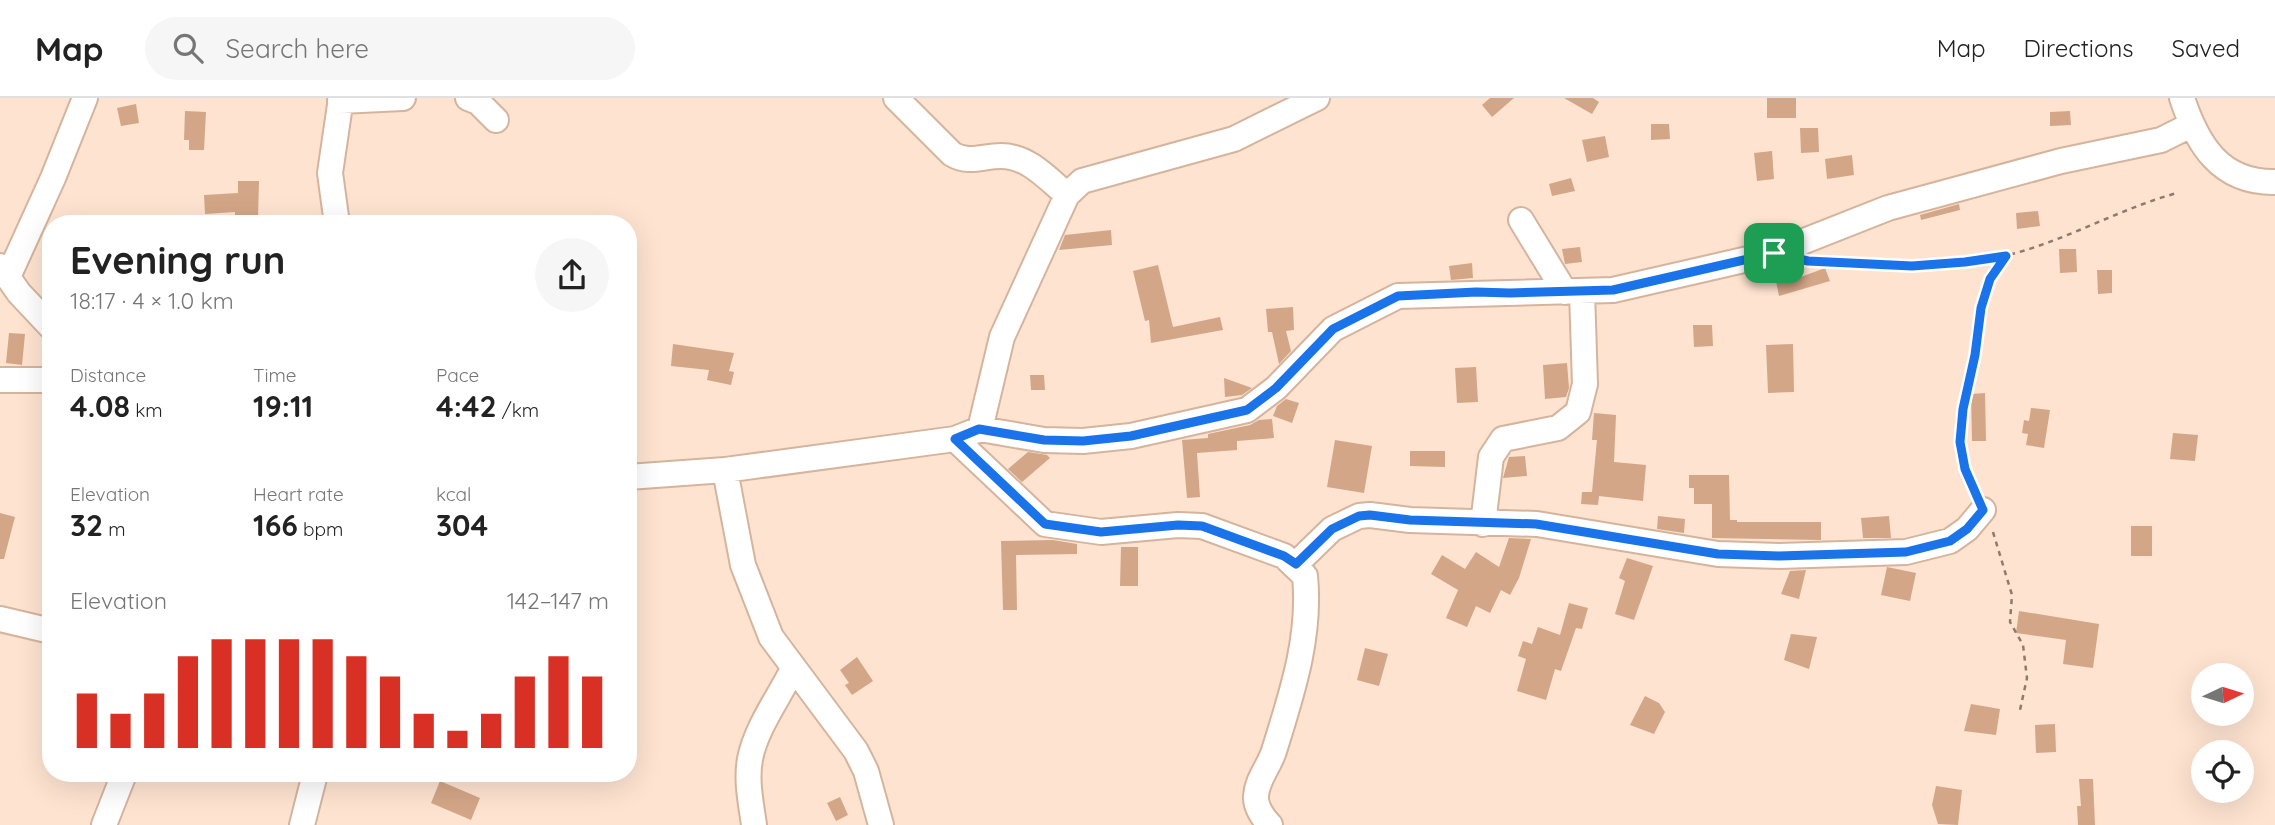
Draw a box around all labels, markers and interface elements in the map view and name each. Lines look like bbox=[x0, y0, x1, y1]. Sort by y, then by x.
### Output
search box bbox=[145, 17, 635, 80]
text: Map bbox=[35, 28, 103, 69]
icon: search bbox=[169, 29, 207, 67]
text: Search here bbox=[225, 32, 369, 65]
text: Map bbox=[1937, 33, 1986, 63]
text: Directions bbox=[2024, 33, 2134, 63]
text: Saved bbox=[2172, 33, 2240, 63]
pin bbox=[1744, 223, 1804, 283]
icon: arrive bbox=[1755, 234, 1793, 272]
text: Evening run bbox=[70, 236, 285, 284]
button: share bbox=[535, 238, 609, 312]
text: 18:17 · 4 × 1.0 km bbox=[70, 286, 234, 315]
text: Distance bbox=[70, 363, 146, 387]
text: Time bbox=[253, 363, 297, 387]
text: Pace bbox=[436, 363, 479, 387]
text: 4.08 bbox=[70, 387, 130, 425]
text: 19:11 bbox=[253, 387, 313, 425]
text: 4:42 bbox=[436, 387, 497, 425]
text: km bbox=[130, 398, 163, 422]
text: /km bbox=[497, 398, 539, 422]
text: Elevation bbox=[70, 482, 150, 506]
text: Heart rate bbox=[253, 482, 344, 506]
text: kcal bbox=[436, 482, 471, 506]
text: 32 bbox=[70, 506, 103, 544]
text: 166 bbox=[253, 506, 298, 544]
text: 304 bbox=[436, 506, 488, 544]
text: m bbox=[103, 517, 126, 541]
text: bpm bbox=[298, 517, 343, 541]
text: Elevation bbox=[70, 586, 167, 615]
text: 142–147 m bbox=[507, 586, 609, 615]
north arrow bbox=[2191, 663, 2254, 726]
map controls bbox=[2191, 663, 2254, 803]
button: locate bbox=[2191, 740, 2254, 803]

